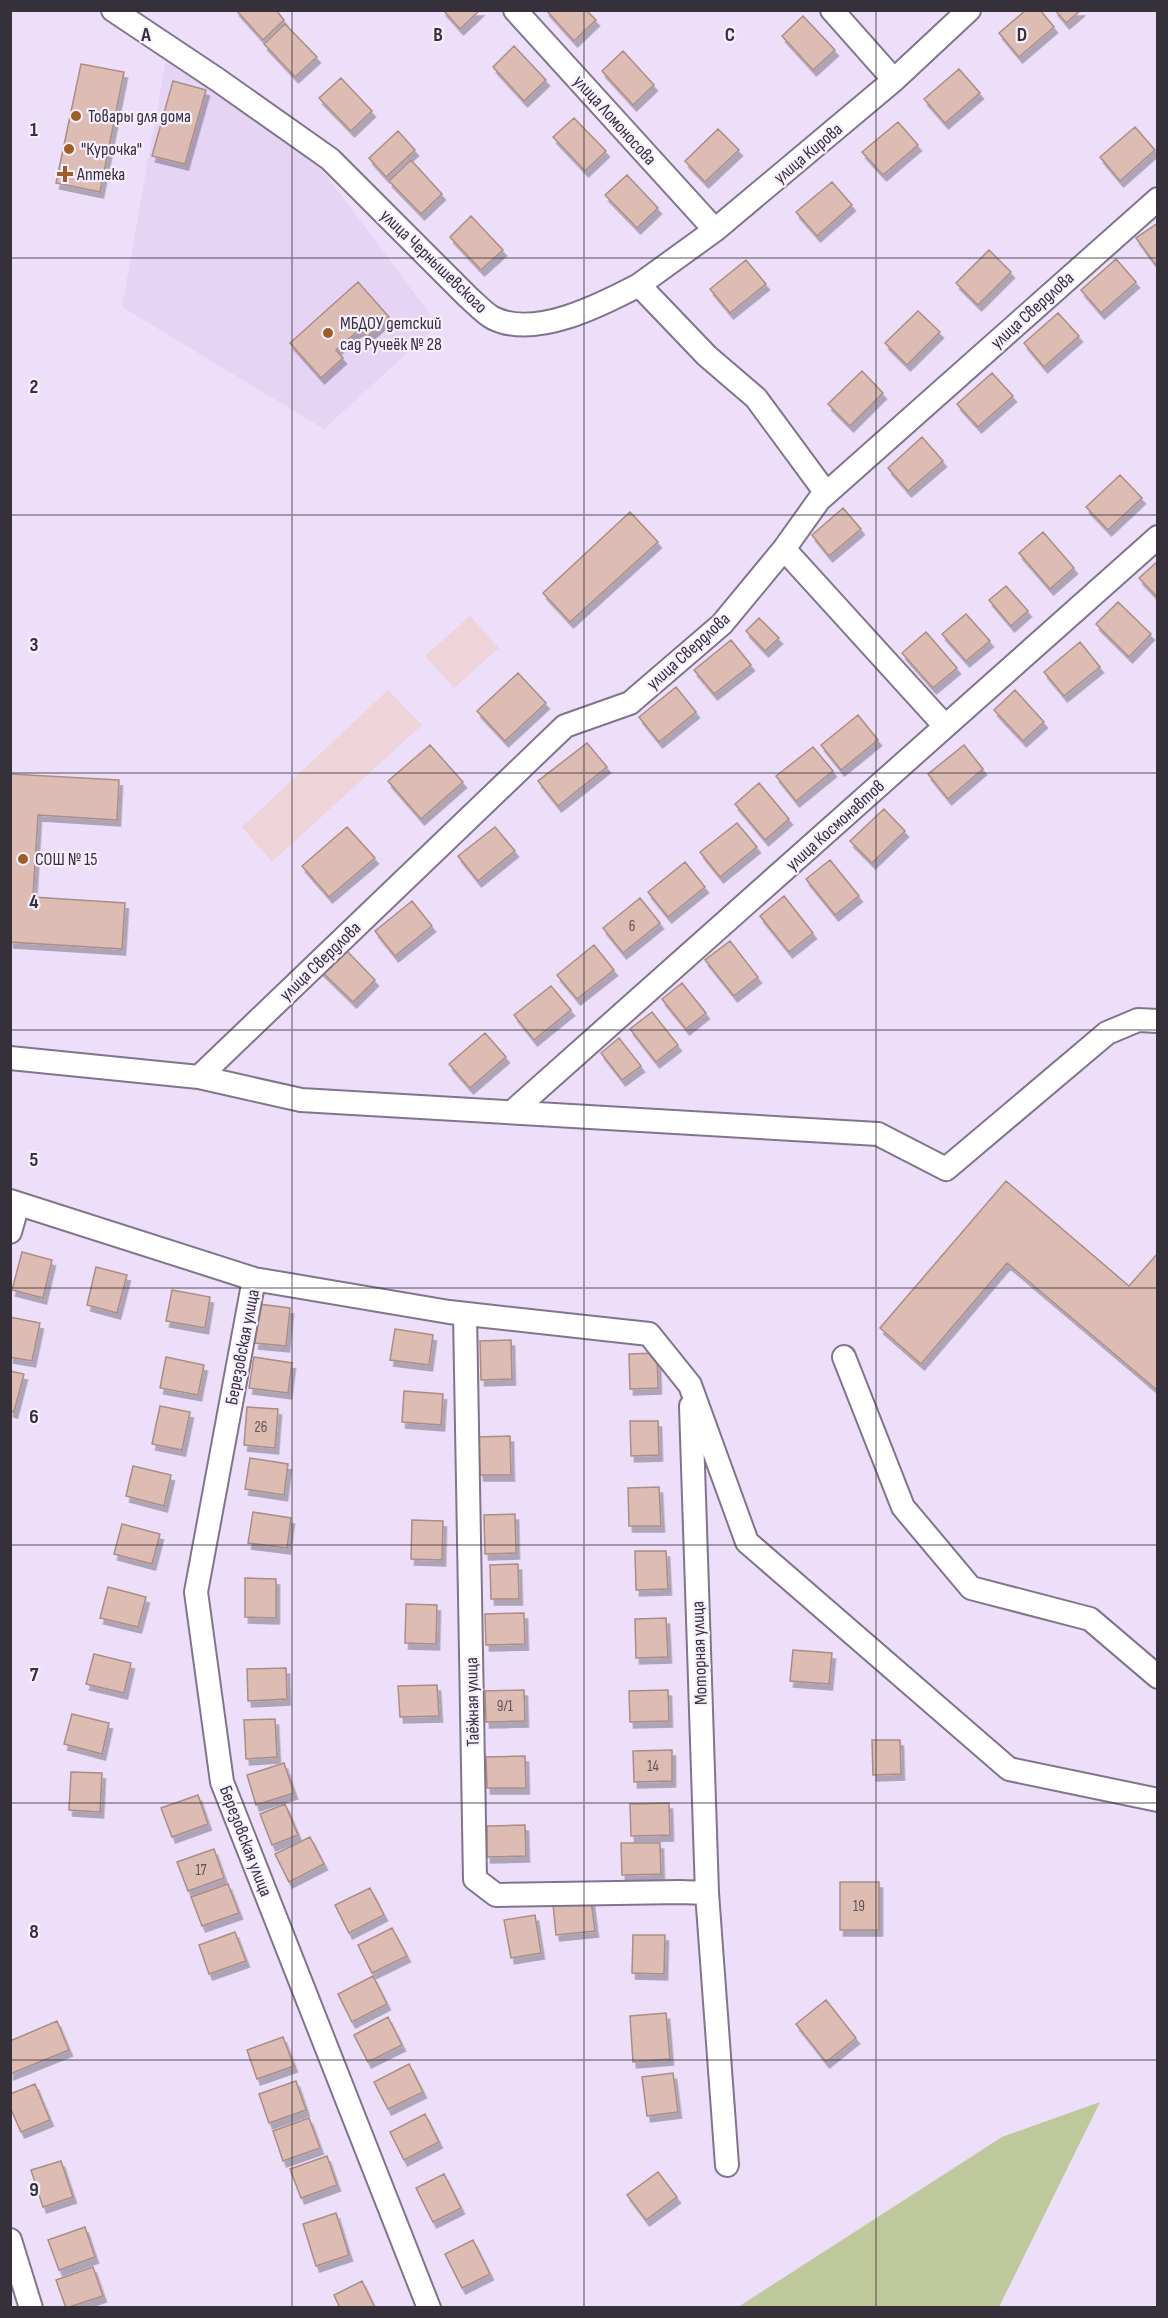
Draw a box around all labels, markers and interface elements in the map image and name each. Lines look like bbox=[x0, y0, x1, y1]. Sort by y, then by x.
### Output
text: A bbox=[140, 23, 151, 47]
text: B bbox=[433, 23, 443, 47]
text: C bbox=[725, 23, 735, 47]
text: D bbox=[1017, 23, 1027, 47]
street label: улица Ломоносова bbox=[569, 71, 660, 170]
place label: Товары для дома bbox=[88, 106, 191, 127]
marker: Товары для дома bbox=[69, 109, 83, 123]
text: 1 bbox=[30, 118, 38, 142]
street label: улица Кирова bbox=[770, 119, 847, 188]
place label: "Курочка" bbox=[81, 139, 142, 160]
marker: "Курочка" bbox=[62, 142, 76, 156]
place label: Аптека bbox=[76, 164, 125, 185]
marker: Аптека bbox=[58, 167, 72, 181]
street label: улица Чернышевского bbox=[376, 205, 492, 318]
street label: улица Свердлова bbox=[986, 268, 1078, 353]
place label: МБДОУ детский сад Ручеёк № 28 bbox=[340, 313, 442, 355]
marker: МБДОУ детский сад Ручеёк № 28 bbox=[321, 326, 335, 340]
text: 2 bbox=[30, 375, 38, 399]
street label: улица Свердлова bbox=[642, 609, 734, 694]
text: 3 bbox=[30, 633, 39, 657]
street label: улица Космонавтов bbox=[782, 776, 889, 875]
place label: СОШ № 15 bbox=[35, 849, 98, 870]
marker: СОШ № 15 bbox=[16, 852, 30, 866]
text: 4 bbox=[29, 890, 39, 914]
street label: улица Свердлова bbox=[275, 917, 365, 1005]
house number: 6 bbox=[629, 917, 635, 936]
text: 5 bbox=[30, 1148, 39, 1172]
street label: Березовская улица bbox=[221, 1288, 264, 1407]
text: 6 bbox=[29, 1405, 39, 1429]
house number: 26 bbox=[255, 1418, 267, 1437]
street label: Моторная улица bbox=[687, 1601, 712, 1705]
street label: Таёжная улица bbox=[461, 1657, 484, 1747]
text: 7 bbox=[30, 1663, 39, 1687]
house number: 9/1 bbox=[497, 1697, 514, 1716]
house number: 14 bbox=[647, 1757, 659, 1776]
street label: Березовская улица bbox=[215, 1783, 276, 1900]
house number: 17 bbox=[195, 1861, 207, 1880]
house number: 19 bbox=[853, 1897, 865, 1916]
text: 8 bbox=[29, 1920, 39, 1944]
text: 9 bbox=[29, 2178, 39, 2202]

